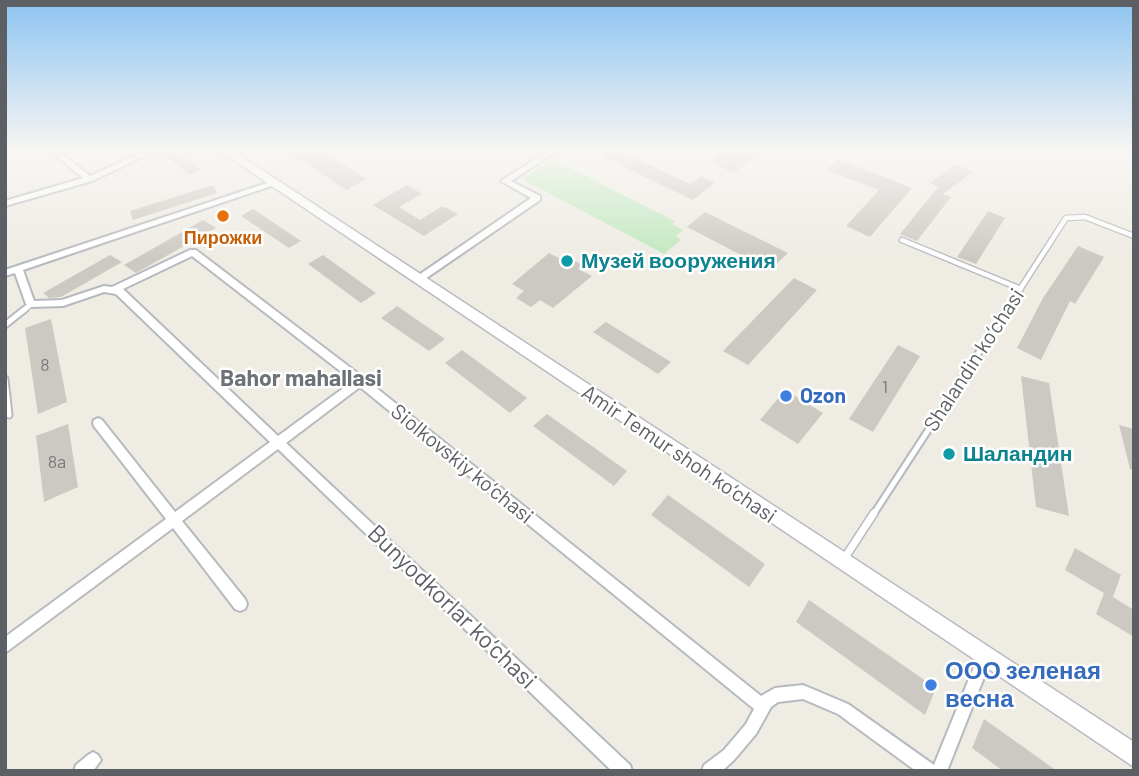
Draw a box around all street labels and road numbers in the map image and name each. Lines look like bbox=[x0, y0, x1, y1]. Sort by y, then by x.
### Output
street label: Shalandin ko‘chasi bbox=[918, 284, 1030, 436]
street label: Amir Temur shoh ko‘chasi bbox=[577, 379, 781, 529]
street label: Siolkovskiy ko‘chasi bbox=[386, 399, 538, 529]
street label: Bunyodkorlar ko‘chasi bbox=[361, 519, 543, 695]

